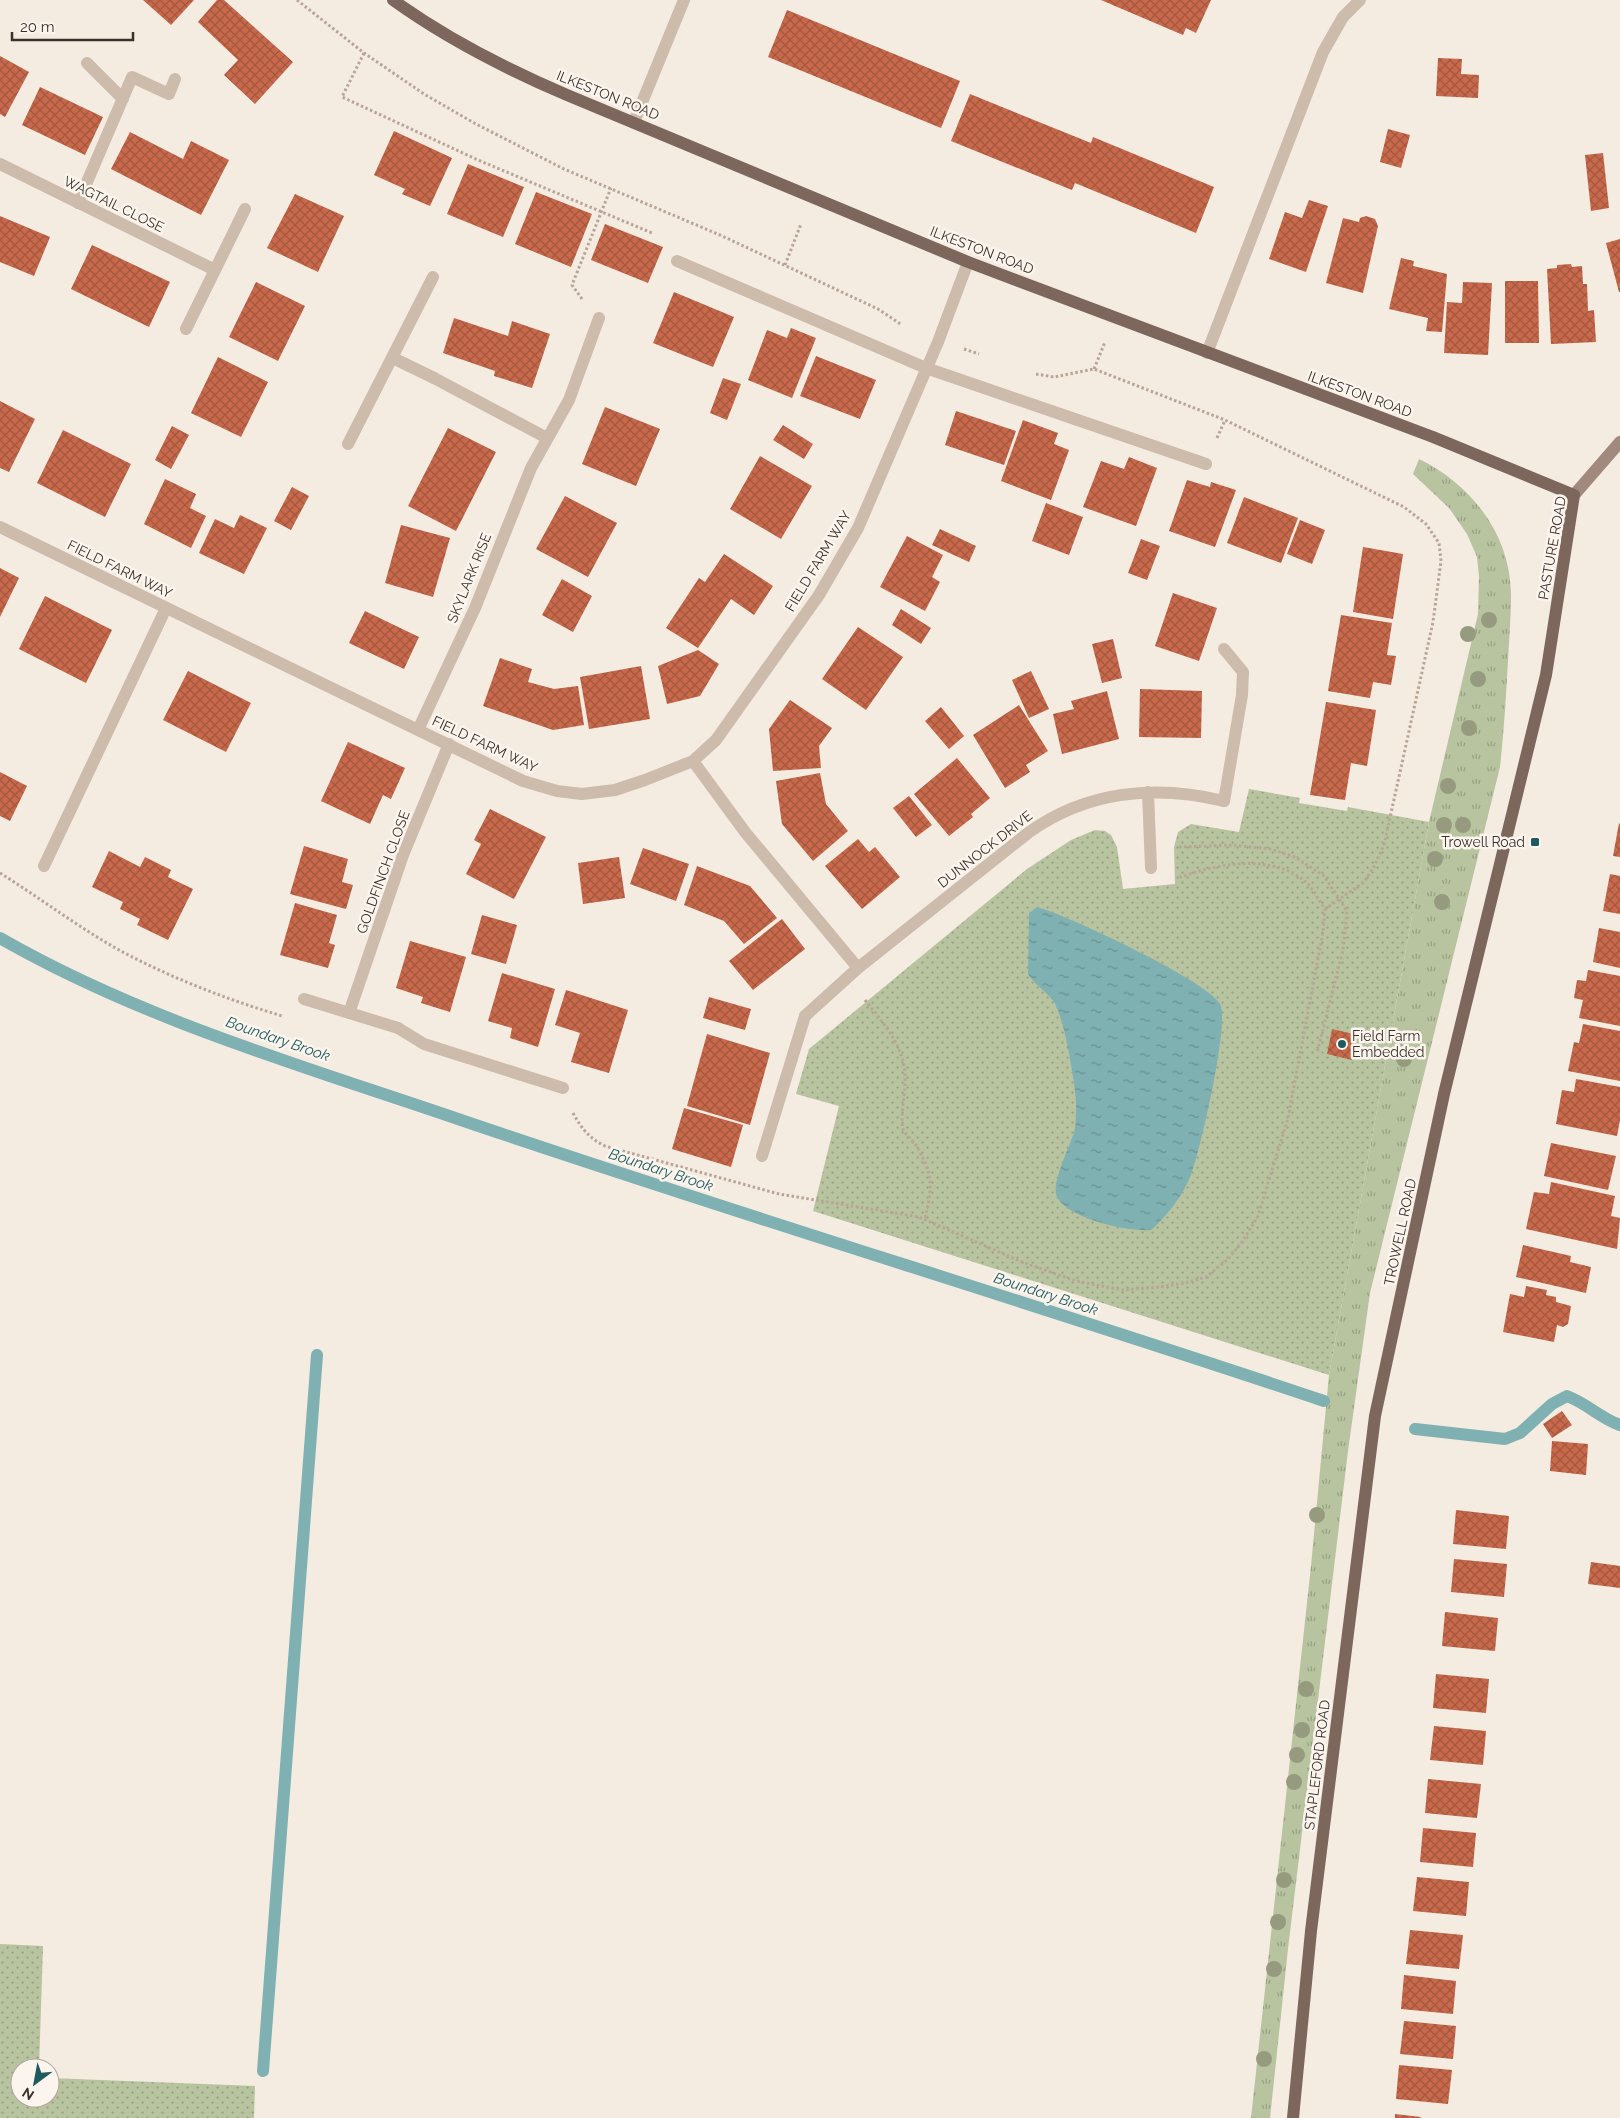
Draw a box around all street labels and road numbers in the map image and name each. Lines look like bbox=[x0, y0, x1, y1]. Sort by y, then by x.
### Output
street label: ILKESTON ROAD bbox=[554, 67, 662, 123]
street label: WAGTAIL CLOSE bbox=[61, 173, 167, 235]
street label: ILKESTON ROAD bbox=[928, 223, 1036, 277]
street label: ILKESTON ROAD bbox=[1306, 368, 1414, 420]
street label: PASTURE ROAD bbox=[1535, 495, 1569, 601]
street label: FIELD FARM WAY bbox=[782, 508, 854, 614]
street label: SKYLARK RISE bbox=[444, 531, 494, 625]
street label: FIELD FARM WAY bbox=[65, 537, 175, 601]
street label: FIELD FARM WAY bbox=[430, 713, 540, 775]
street label: DUNNOCK DRIVE bbox=[935, 807, 1035, 891]
street label: GOLDFINCH CLOSE bbox=[353, 808, 413, 936]
street label: TROWELL ROAD bbox=[1381, 1177, 1419, 1287]
street label: STAPLEFORD ROAD bbox=[1301, 1699, 1333, 1831]

